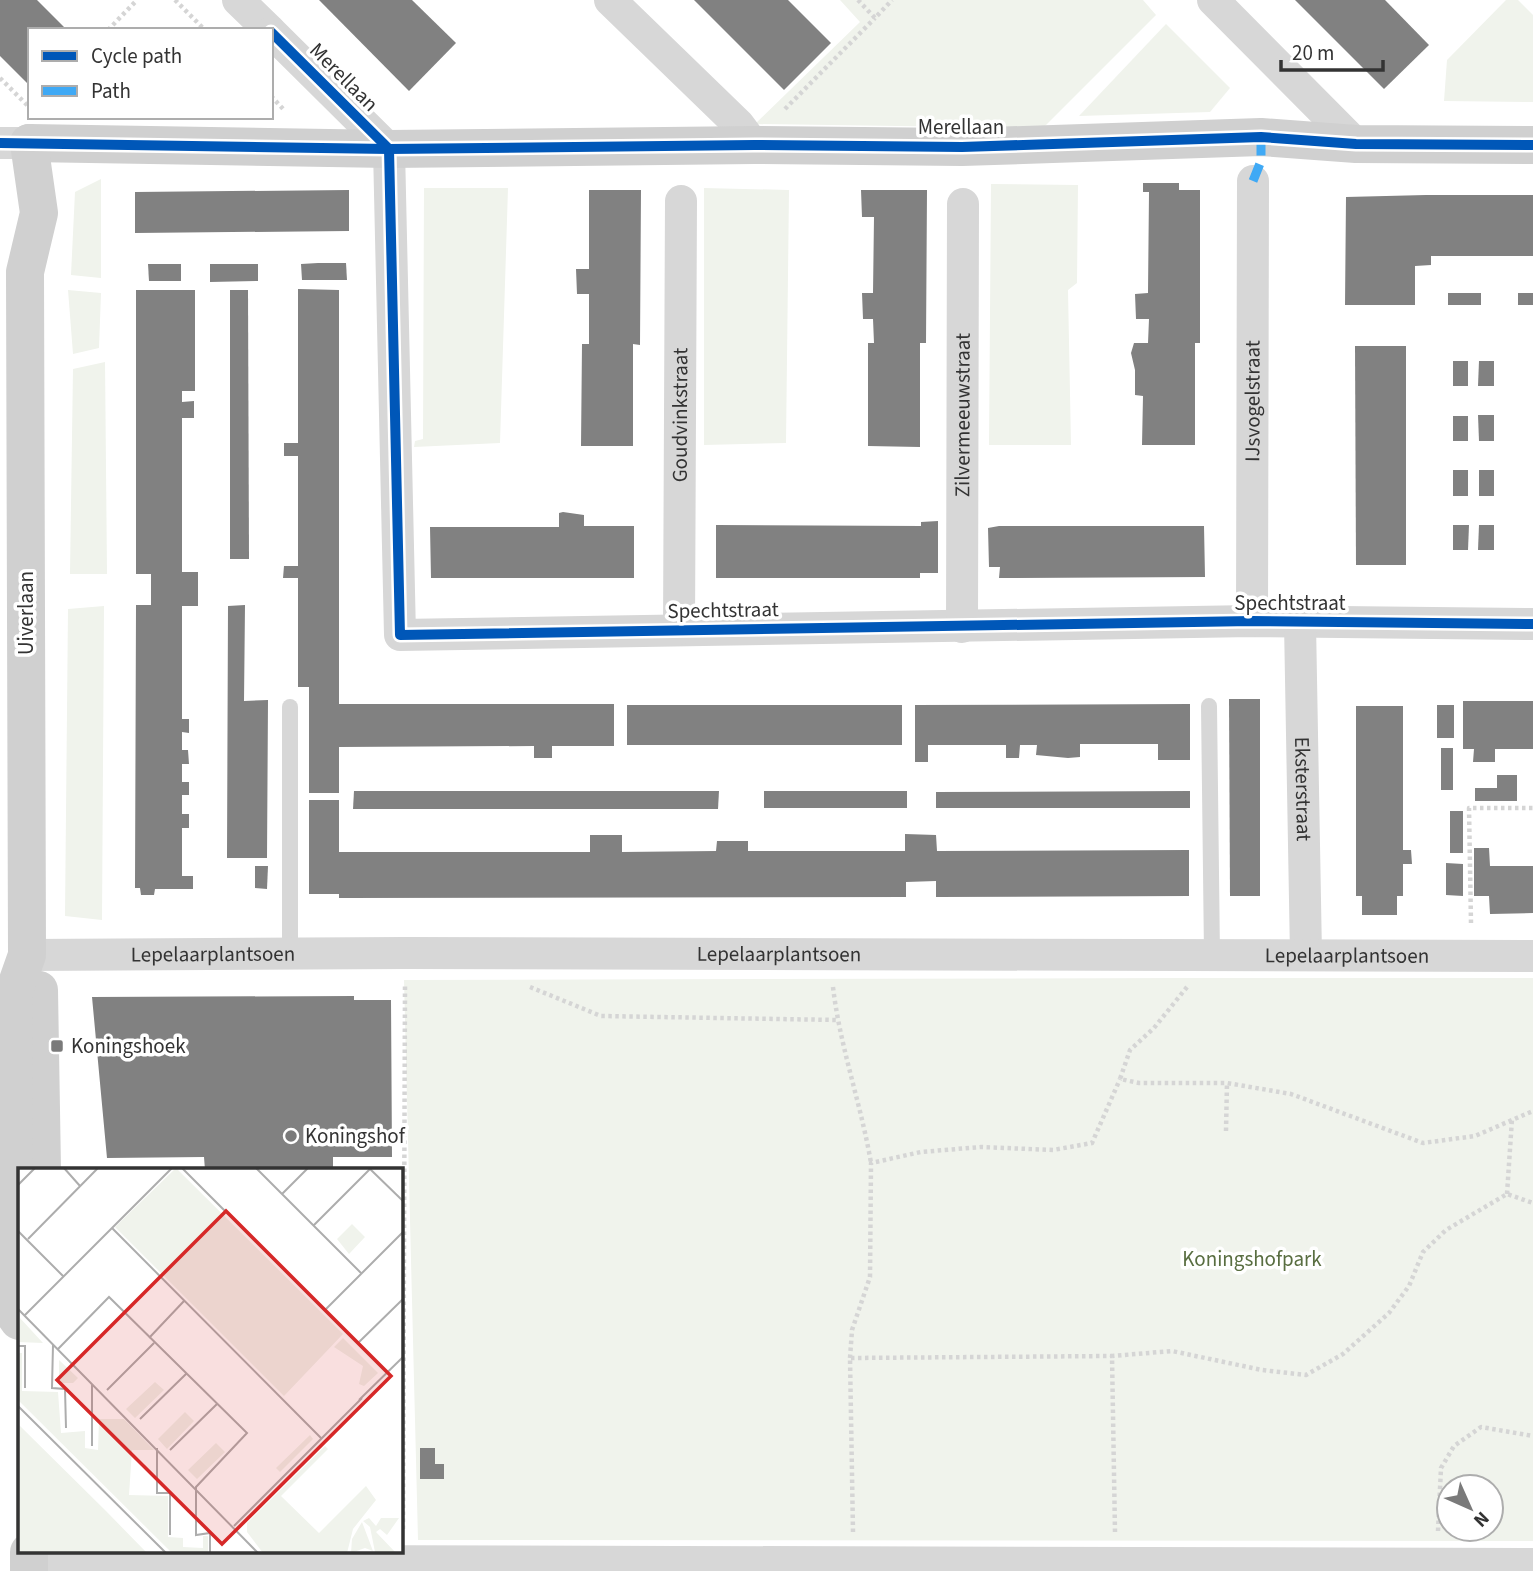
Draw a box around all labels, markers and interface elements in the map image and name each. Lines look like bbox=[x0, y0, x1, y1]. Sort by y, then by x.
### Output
legend bbox=[28, 28, 273, 119]
scale bar bbox=[1281, 28, 1382, 72]
street label: Merellaan bbox=[303, 36, 385, 118]
text: 20 m bbox=[1292, 38, 1334, 68]
text: Cycle path bbox=[91, 41, 182, 71]
text: Path bbox=[91, 76, 131, 106]
street label: Merellaan bbox=[918, 112, 1004, 142]
street label: Zilvermeeuwstraat bbox=[947, 333, 978, 497]
street label: IJsvogelstraat bbox=[1237, 340, 1268, 462]
street label: Goudvinkstraat bbox=[665, 348, 695, 482]
street label: Uiverlaan bbox=[11, 571, 41, 655]
street label: Spechtstraat bbox=[1234, 588, 1346, 618]
street label: Spechtstraat bbox=[667, 594, 779, 626]
street label: Eksterstraat bbox=[1287, 736, 1319, 842]
street label: Lepelaarplantsoen bbox=[131, 939, 295, 969]
street label: Lepelaarplantsoen bbox=[697, 939, 861, 969]
street label: Lepelaarplantsoen bbox=[1265, 940, 1429, 971]
place label: Koningshoek bbox=[71, 1031, 186, 1061]
marker: Koningshoek bbox=[49, 1038, 65, 1054]
place label: Koningshof bbox=[305, 1121, 406, 1151]
marker: Koningshof bbox=[283, 1128, 299, 1144]
inset map bbox=[18, 1168, 402, 1554]
park label: Koningshofpark bbox=[1182, 1244, 1322, 1274]
north arrow bbox=[1435, 1473, 1505, 1543]
text: N bbox=[1467, 1505, 1495, 1533]

